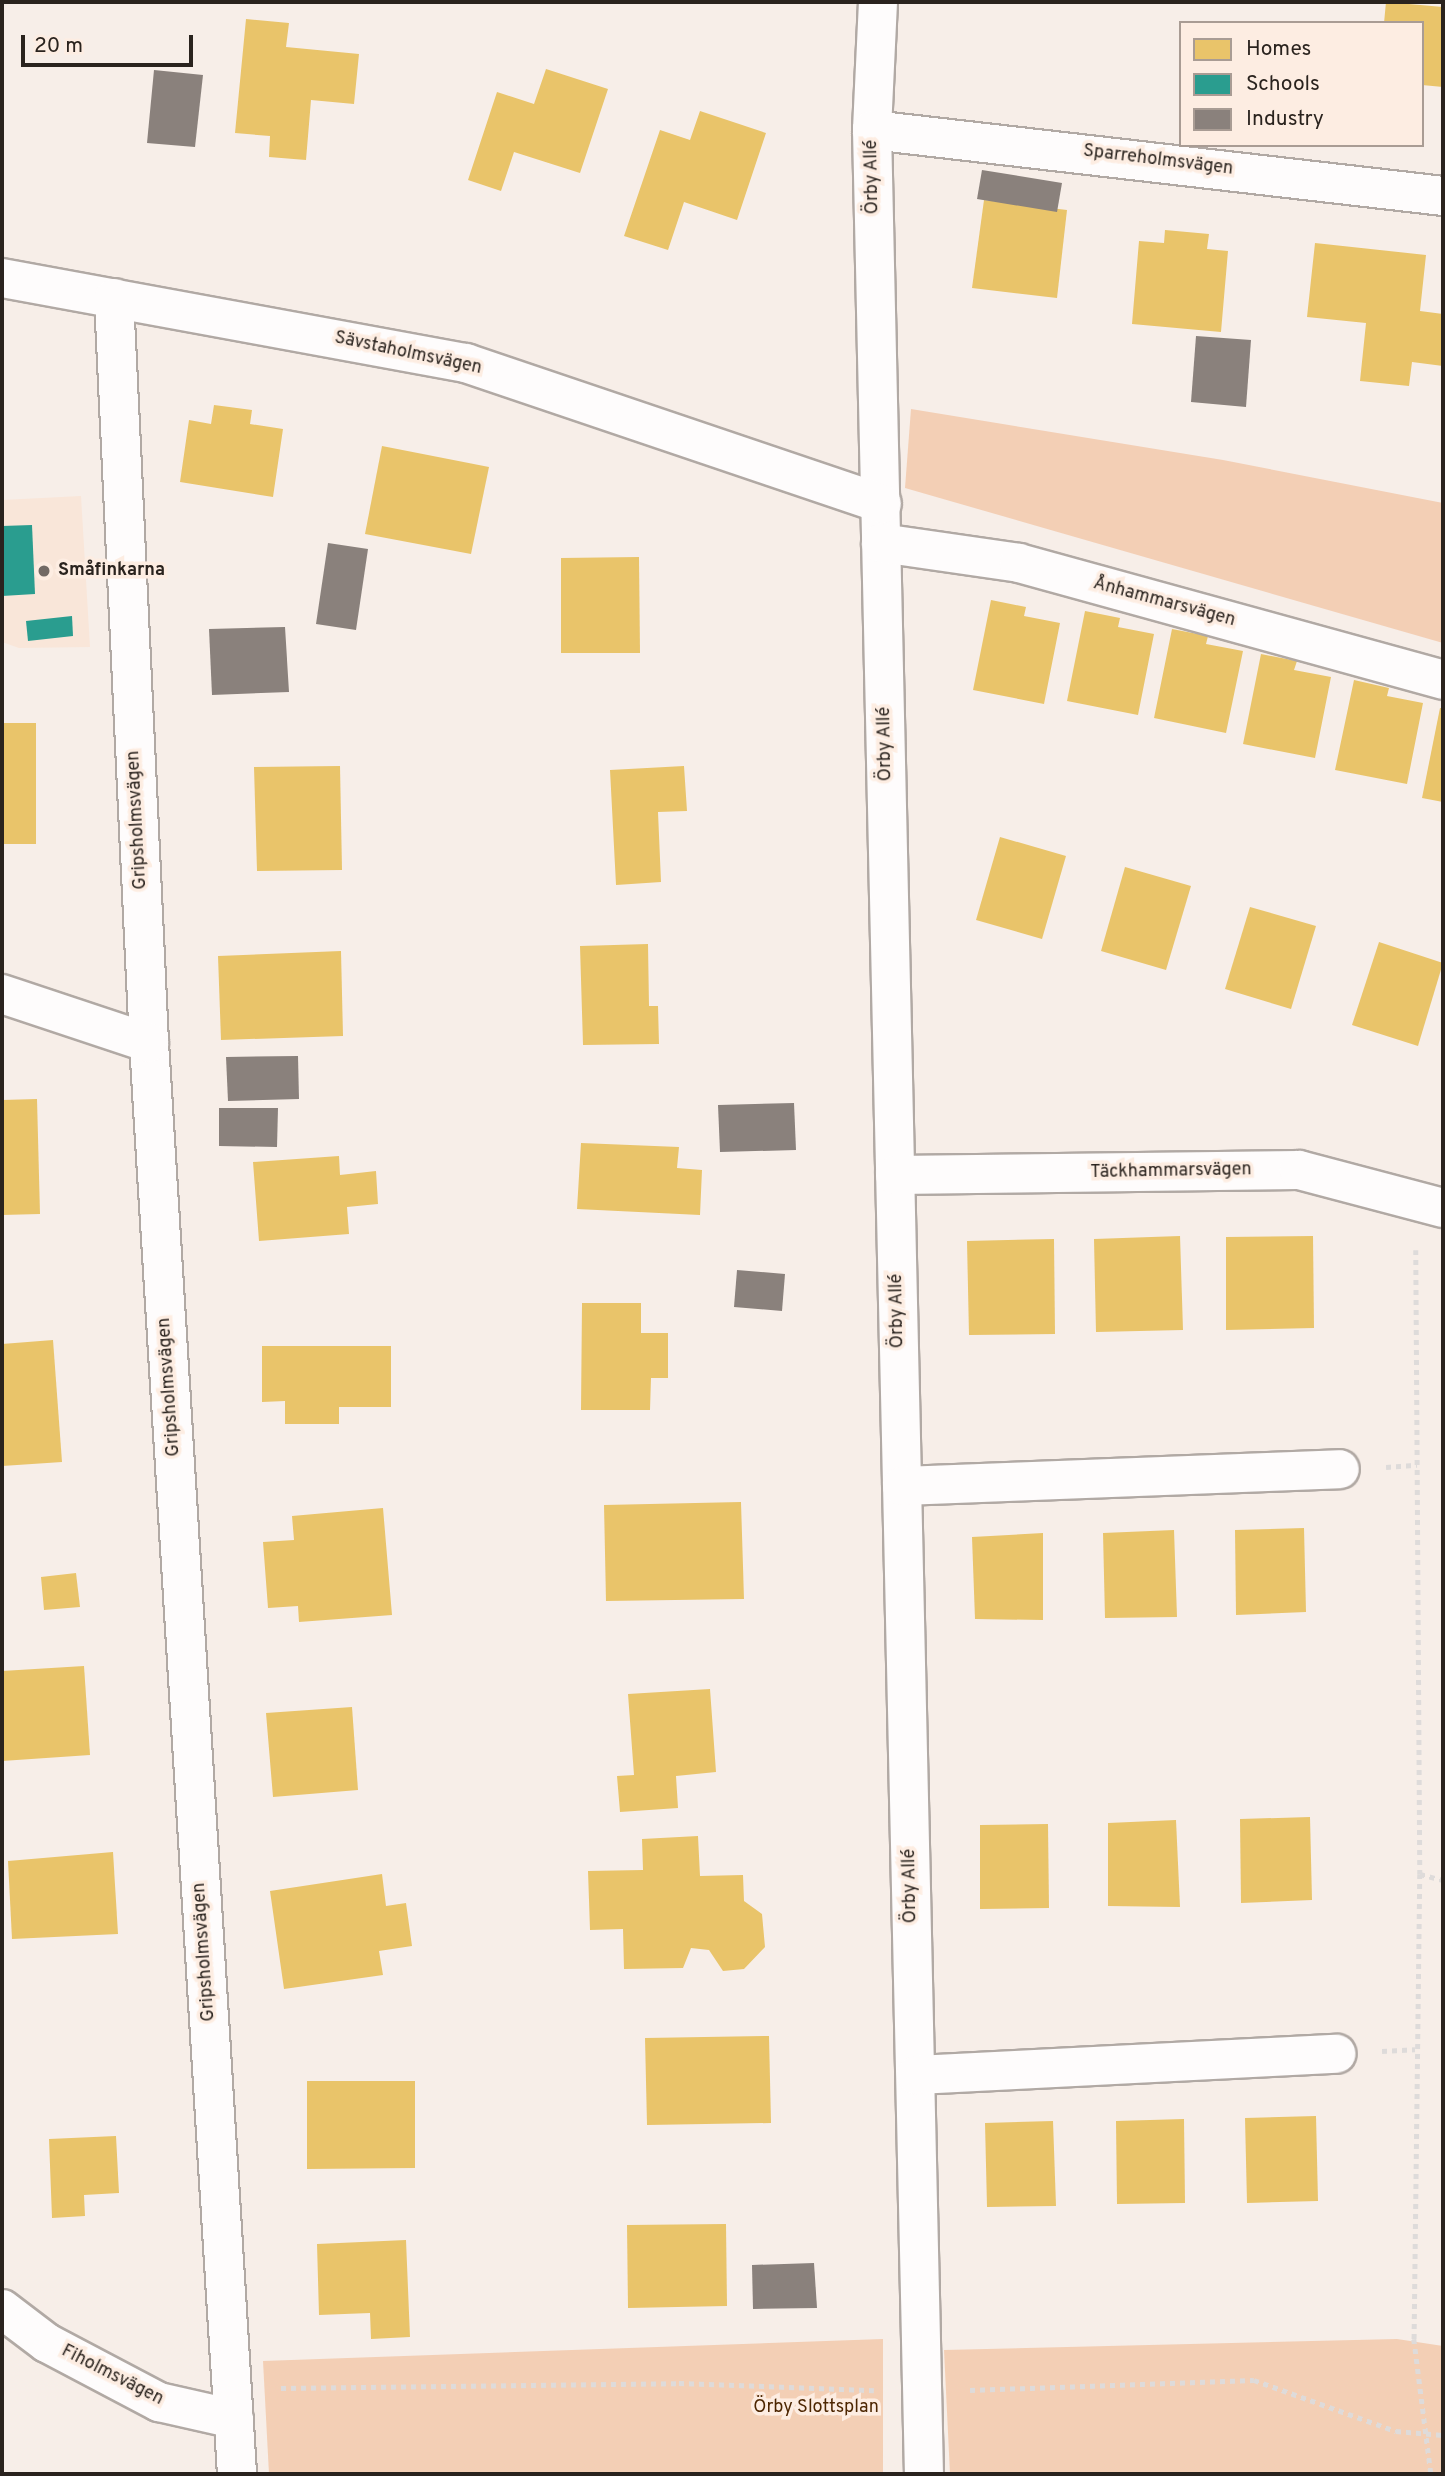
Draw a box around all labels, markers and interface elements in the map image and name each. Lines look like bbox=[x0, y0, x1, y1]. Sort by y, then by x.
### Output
scale bar bbox=[24, 21, 196, 65]
legend bbox=[1179, 21, 1424, 147]
text: 20 m bbox=[34, 33, 83, 60]
text: Homes bbox=[1246, 36, 1311, 63]
text: Schools bbox=[1246, 71, 1320, 98]
text: Industry bbox=[1246, 106, 1324, 133]
street label: Örby Allé bbox=[862, 139, 884, 215]
street label: Sparreholmsvägen bbox=[1082, 141, 1234, 181]
street label: Sävstaholmsvägen bbox=[332, 328, 484, 380]
place label: Småfinkarna bbox=[58, 560, 165, 582]
marker: Småfinkarna bbox=[36, 563, 52, 579]
street label: Ånhammarsvägen bbox=[1091, 574, 1237, 632]
street label: Örby Allé bbox=[875, 706, 897, 782]
street label: Gripsholmsvägen bbox=[124, 750, 152, 890]
street label: Täckhammarsvägen bbox=[1090, 1160, 1252, 1184]
street label: Örby Allé bbox=[887, 1273, 909, 1349]
street label: Gripsholmsvägen bbox=[154, 1317, 186, 1457]
street label: Örby Allé bbox=[900, 1848, 922, 1924]
street label: Gripsholmsvägen bbox=[189, 1882, 221, 2022]
street label: Fiholmsvägen bbox=[57, 2341, 167, 2411]
park label: Örby Slottsplan bbox=[753, 2397, 879, 2419]

